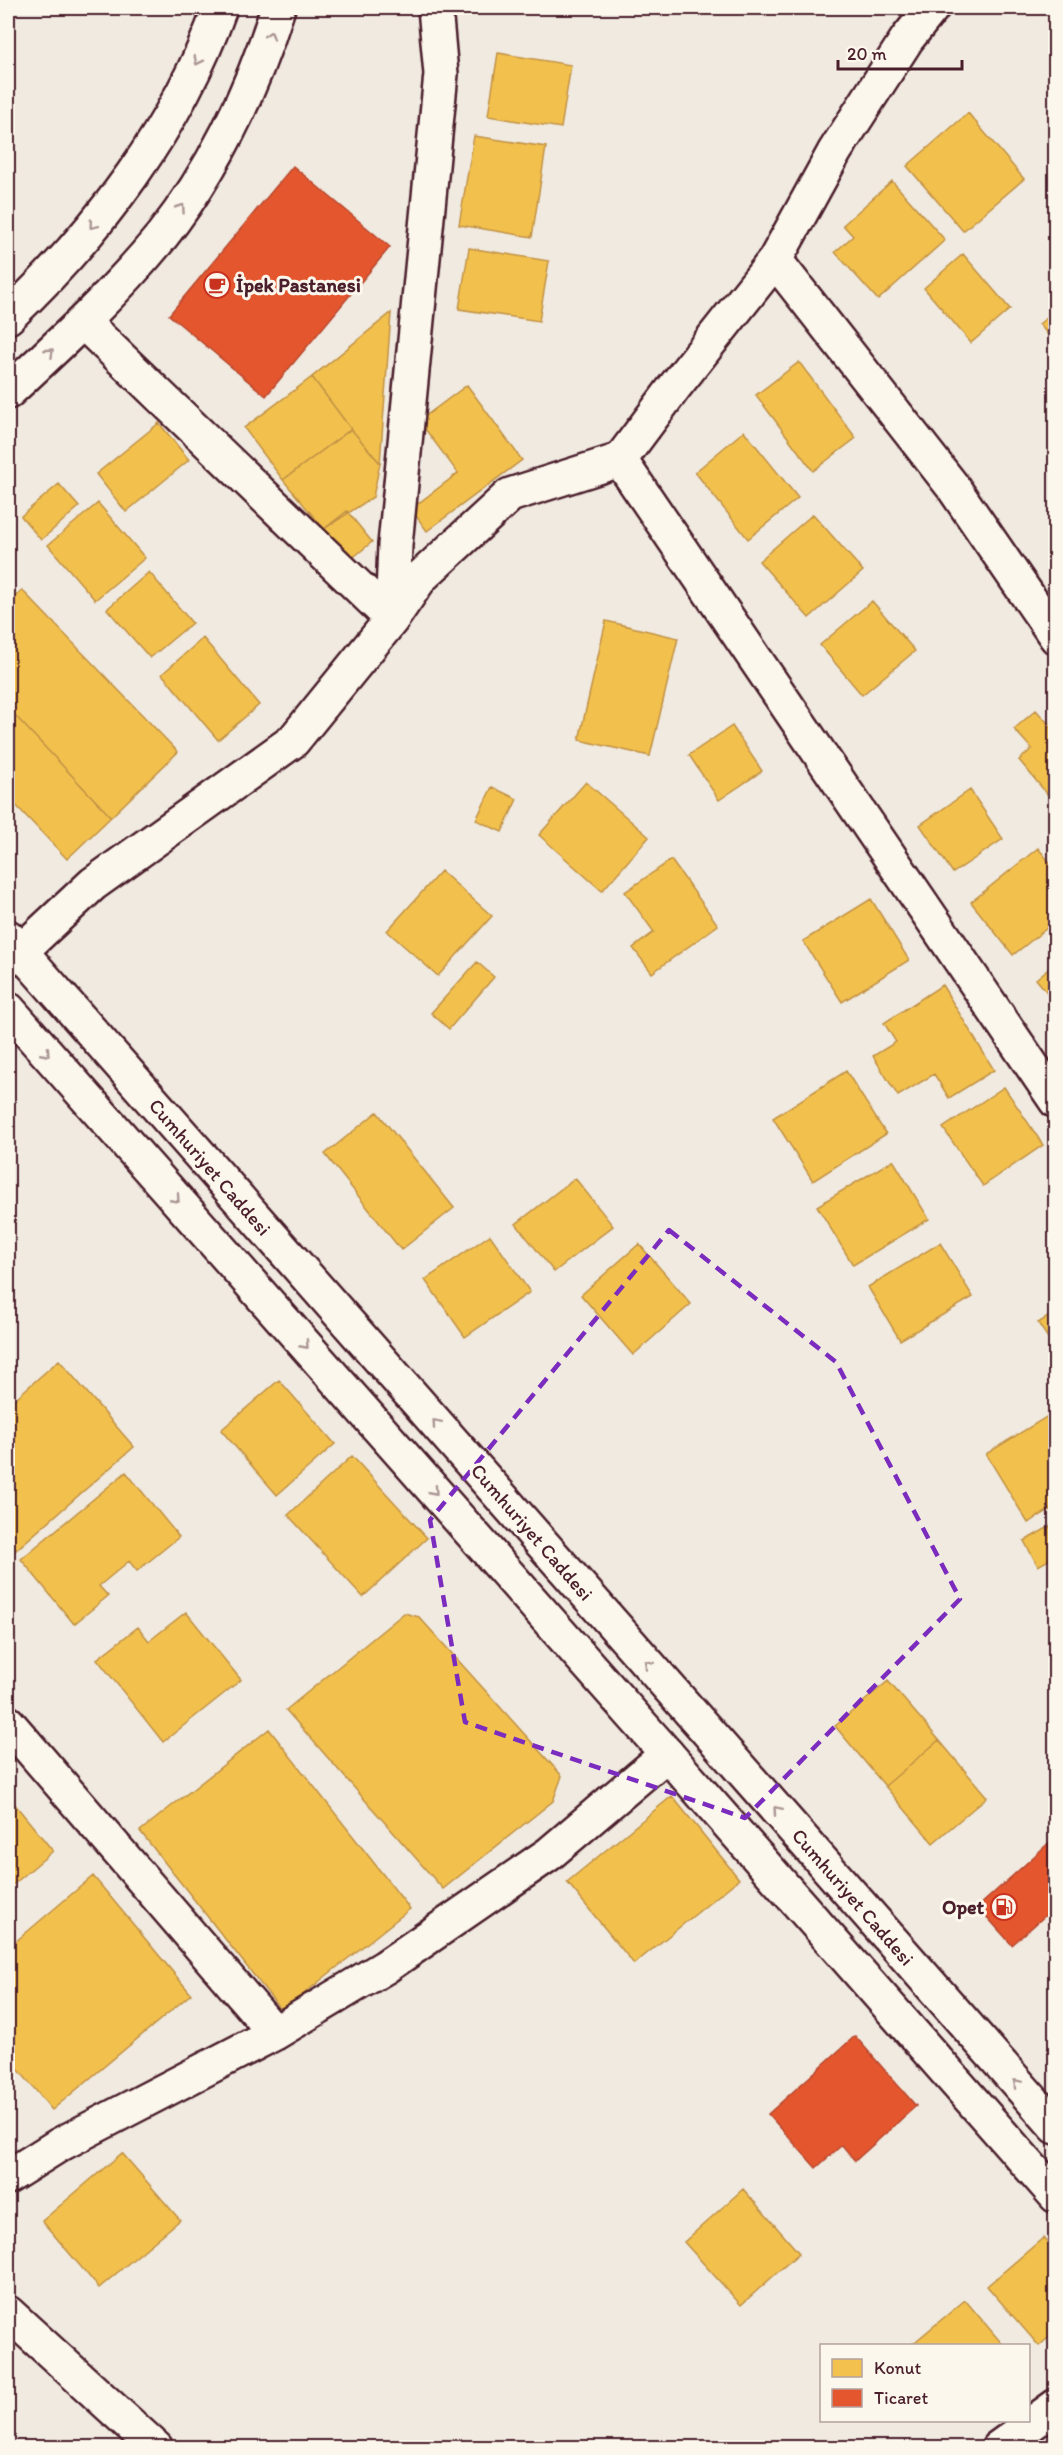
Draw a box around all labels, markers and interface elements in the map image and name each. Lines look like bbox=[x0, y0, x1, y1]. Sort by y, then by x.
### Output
one-way arrow bbox=[262, 30, 275, 41]
scale bar bbox=[838, 33, 962, 71]
text: 20 m bbox=[847, 43, 887, 65]
one-way arrow bbox=[194, 55, 205, 66]
one-way arrow bbox=[174, 203, 185, 214]
one-way arrow bbox=[89, 218, 100, 229]
cafe icon: İpek Pastanesi bbox=[202, 270, 232, 300]
place label: İpek Pastanesi bbox=[236, 273, 361, 298]
one-way arrow bbox=[44, 348, 54, 359]
one-way arrow bbox=[39, 1046, 50, 1057]
street label: Cumhuriyet Caddesi bbox=[144, 1094, 276, 1240]
one-way arrow bbox=[169, 1192, 180, 1203]
one-way arrow bbox=[298, 1338, 309, 1349]
one-way arrow bbox=[432, 1419, 443, 1430]
street label: Cumhuriyet Caddesi bbox=[466, 1459, 598, 1605]
one-way arrow bbox=[427, 1484, 438, 1495]
one-way arrow bbox=[644, 1660, 655, 1671]
one-way arrow bbox=[773, 1807, 784, 1817]
street label: Cumhuriyet Caddesi bbox=[787, 1824, 919, 1970]
fuel station icon: Opet bbox=[989, 1892, 1019, 1922]
place label: Opet bbox=[942, 1895, 985, 1920]
one-way arrow bbox=[1013, 2079, 1024, 2090]
legend bbox=[820, 2344, 1030, 2422]
text: Konut bbox=[874, 2357, 922, 2379]
text: Ticaret bbox=[874, 2387, 928, 2409]

